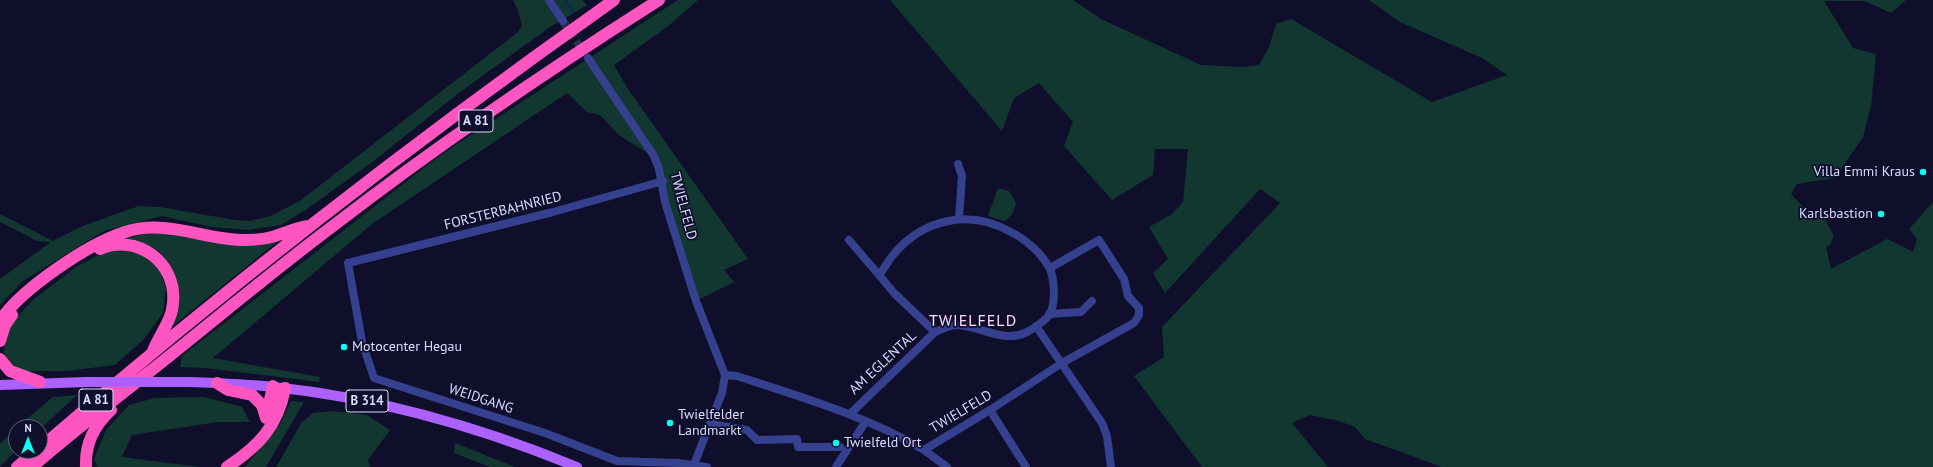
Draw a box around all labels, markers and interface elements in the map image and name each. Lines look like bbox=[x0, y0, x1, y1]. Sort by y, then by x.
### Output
road number: A 81 bbox=[459, 110, 493, 132]
place label: Villa Emmi Kraus bbox=[1813, 164, 1915, 180]
marker: Villa Emmi Kraus bbox=[1918, 167, 1928, 177]
street label: TWIELFELD bbox=[666, 170, 700, 242]
street label: FORSTERBAHNRIED bbox=[443, 188, 563, 234]
place label: Karlsbastion bbox=[1799, 206, 1873, 222]
marker: Karlsbastion bbox=[1876, 209, 1886, 219]
district label: TWIELFELD bbox=[929, 311, 1017, 331]
street label: AM EGLENTAL bbox=[846, 328, 920, 398]
place label: Motocenter Hegau bbox=[352, 339, 462, 355]
marker: Motocenter Hegau bbox=[339, 342, 349, 352]
street label: WEIDGANG bbox=[447, 381, 515, 417]
street label: TWIELFELD bbox=[927, 387, 995, 437]
road number: A 81 bbox=[79, 389, 113, 411]
road number: B 314 bbox=[346, 390, 388, 412]
place label: Twielfelder Landmarkt bbox=[678, 407, 744, 440]
marker: Twielfelder Landmarkt bbox=[665, 418, 675, 428]
north arrow bbox=[8, 419, 48, 459]
text: N bbox=[24, 421, 32, 435]
place label: Twielfeld Ort bbox=[844, 435, 922, 451]
marker: Twielfeld Ort bbox=[831, 438, 841, 448]

